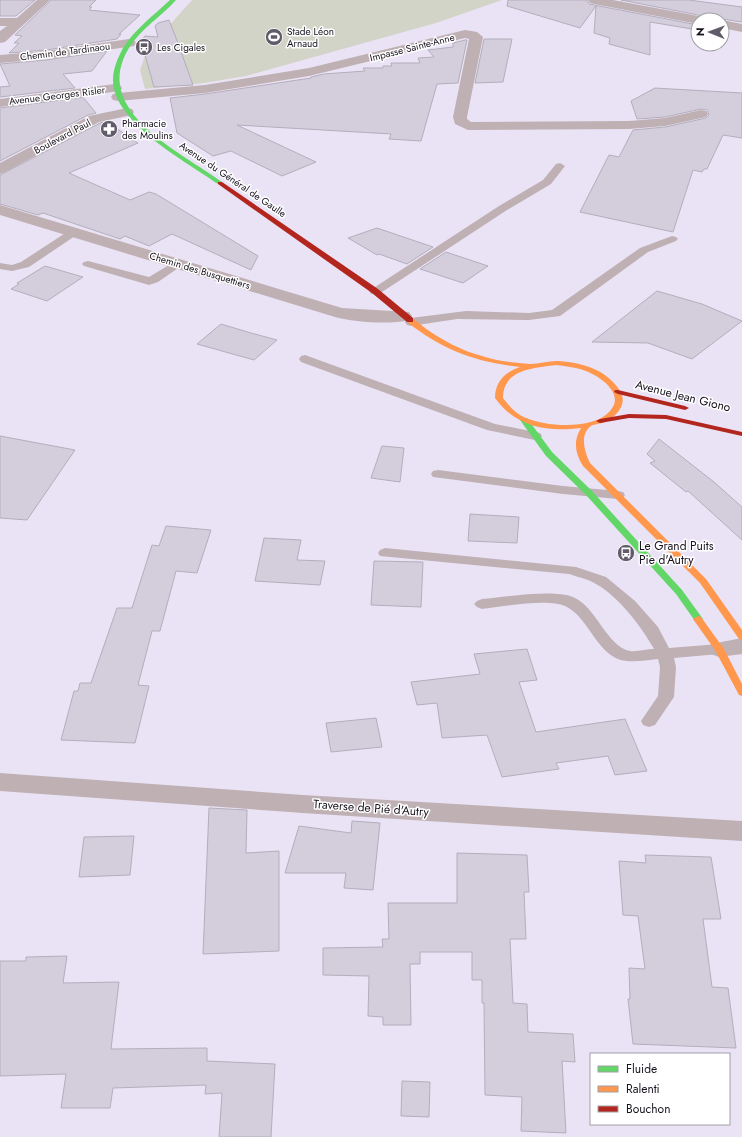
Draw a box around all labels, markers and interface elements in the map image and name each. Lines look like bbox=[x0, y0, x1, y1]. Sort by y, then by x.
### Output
north arrow bbox=[690, 12, 730, 52]
place label: Stade Léon Arnaud bbox=[287, 24, 334, 51]
sports icon: Stade Léon Arnaud bbox=[264, 27, 284, 47]
text: N bbox=[692, 27, 708, 36]
street label: Impasse Sainte-Anne bbox=[368, 30, 456, 65]
bus stop icon: Les Cigales bbox=[134, 37, 154, 57]
street label: Chemin de Tardinaou bbox=[19, 39, 111, 64]
place label: Les Cigales bbox=[157, 40, 205, 55]
street label: Avenue Georges Risler bbox=[8, 82, 107, 109]
street label: Boulevard Paul bbox=[31, 115, 93, 158]
place label: Pharmacie des Moulins bbox=[122, 116, 173, 143]
pharmacy icon: Pharmacie des Moulins bbox=[99, 119, 119, 139]
street label: Avenue du Général de Gaulle bbox=[176, 138, 289, 221]
street label: Chemin des Busquettiers bbox=[148, 248, 252, 293]
street label: Avenue Jean Giono bbox=[633, 375, 733, 417]
place label: Le Grand Puits Pie d'Autry bbox=[639, 537, 714, 569]
bus stop icon: Le Grand Puits Pie d'Autry bbox=[616, 543, 636, 563]
street label: Traverse de Pié d'Autry bbox=[313, 795, 430, 821]
legend bbox=[590, 1053, 730, 1125]
text: Fluide bbox=[626, 1060, 657, 1078]
text: Ralenti bbox=[626, 1080, 660, 1098]
text: Bouchon bbox=[626, 1100, 670, 1118]

